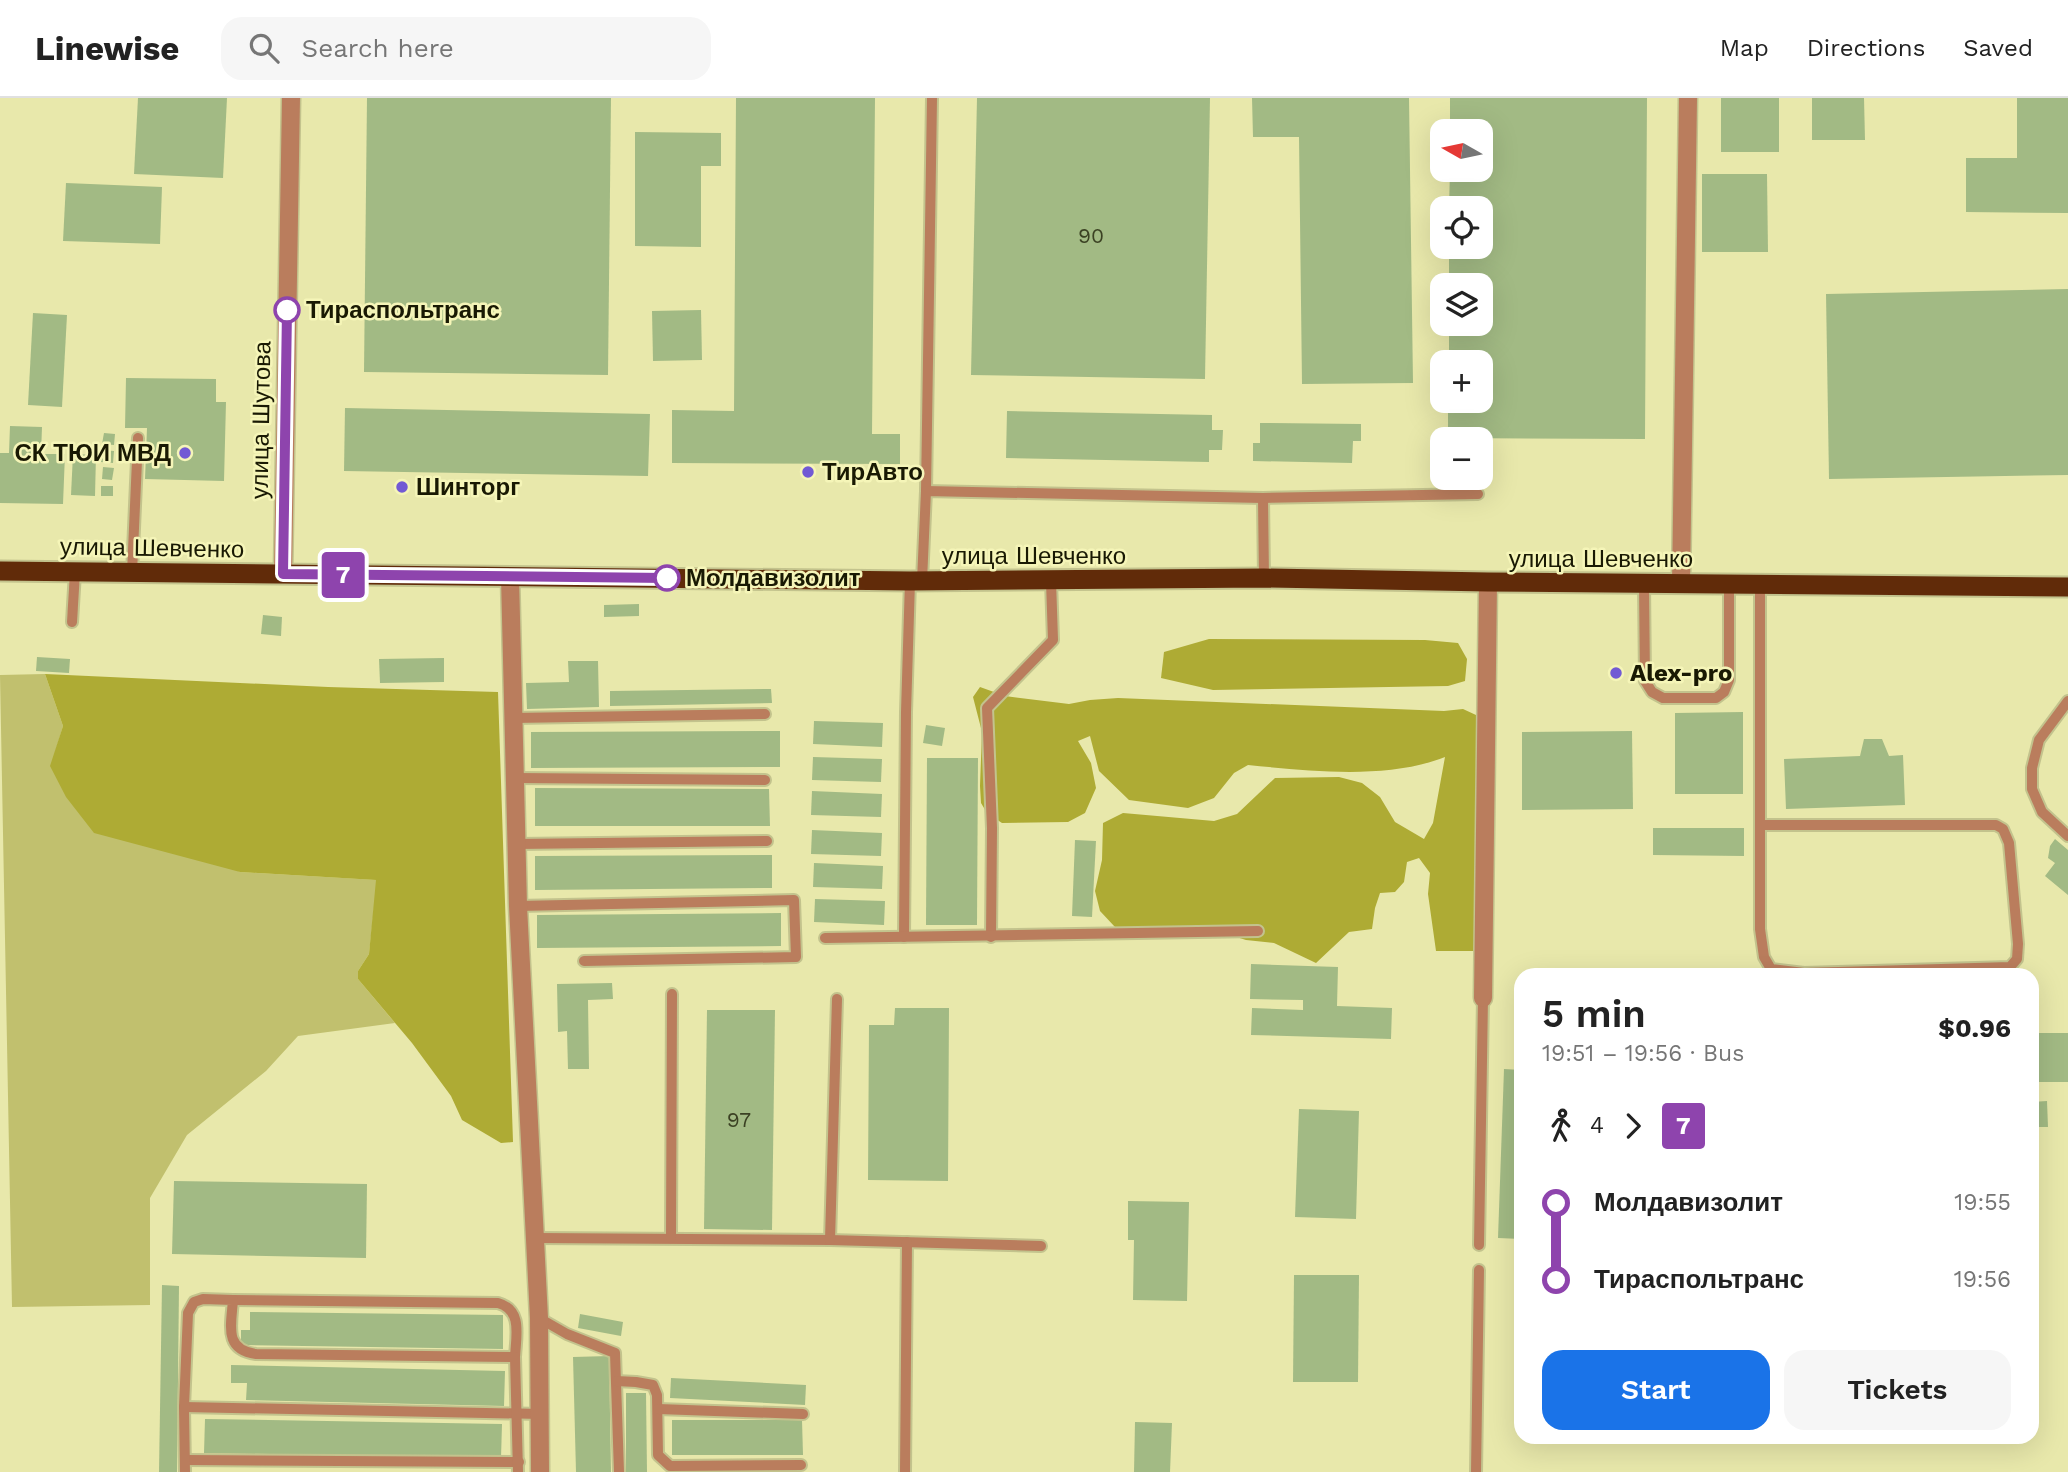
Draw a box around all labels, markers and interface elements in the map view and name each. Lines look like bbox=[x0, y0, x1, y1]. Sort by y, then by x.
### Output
search box bbox=[221, 17, 711, 80]
text: Linewise bbox=[35, 29, 179, 68]
icon: search bbox=[245, 29, 283, 67]
text: Search here bbox=[301, 33, 454, 63]
text: Map bbox=[1720, 34, 1769, 62]
text: Directions bbox=[1807, 34, 1925, 62]
text: Saved bbox=[1963, 34, 2033, 62]
north arrow bbox=[1430, 119, 1493, 182]
map controls bbox=[1430, 119, 1493, 490]
button: locate bbox=[1430, 196, 1493, 259]
house number: 90 bbox=[1078, 223, 1104, 248]
button: layers bbox=[1430, 273, 1493, 336]
place label: Тираспольтранс bbox=[306, 296, 500, 324]
marker: Тираспольтранс bbox=[274, 297, 300, 323]
street label: улица Шутова bbox=[246, 340, 276, 499]
button: + bbox=[1430, 350, 1493, 413]
button: − bbox=[1430, 427, 1493, 490]
place label: СК ТЮИ МВД bbox=[15, 439, 171, 467]
marker: СК ТЮИ МВД bbox=[177, 445, 193, 461]
place label: ТирАвто bbox=[822, 458, 923, 486]
marker: ТирАвто bbox=[800, 464, 816, 480]
place label: Шинторг bbox=[416, 473, 520, 501]
marker: Шинторг bbox=[394, 479, 410, 495]
street label: улица Шевченко bbox=[60, 532, 244, 564]
street label: улица Шевченко bbox=[942, 542, 1126, 570]
street label: улица Шевченко bbox=[1509, 545, 1693, 573]
line badge: 7 bbox=[320, 552, 366, 598]
text: 7 bbox=[336, 561, 350, 589]
place label: Молдавизолит bbox=[686, 564, 861, 592]
marker: Молдавизолит bbox=[654, 565, 680, 591]
place label: Alex-pro bbox=[1630, 659, 1732, 687]
marker: Alex-pro bbox=[1608, 665, 1624, 681]
text: 5 min bbox=[1542, 992, 1646, 1036]
text: $0.96 bbox=[1938, 1013, 2011, 1043]
text: 19:51 – 19:56 · Bus bbox=[1542, 1040, 1744, 1067]
house number: 97 bbox=[727, 1107, 751, 1132]
icon: walk bbox=[1542, 1107, 1580, 1145]
icon: forward bbox=[1614, 1107, 1652, 1145]
text: 4 bbox=[1590, 1112, 1604, 1139]
text: 7 bbox=[1676, 1112, 1691, 1140]
text: Молдавизолит bbox=[1594, 1187, 1783, 1217]
text: 19:55 bbox=[1954, 1189, 2011, 1216]
text: Тираспольтранс bbox=[1594, 1264, 1804, 1294]
text: 19:56 bbox=[1954, 1266, 2011, 1293]
button: Start bbox=[1542, 1350, 1770, 1430]
button: Tickets bbox=[1784, 1350, 2011, 1430]

